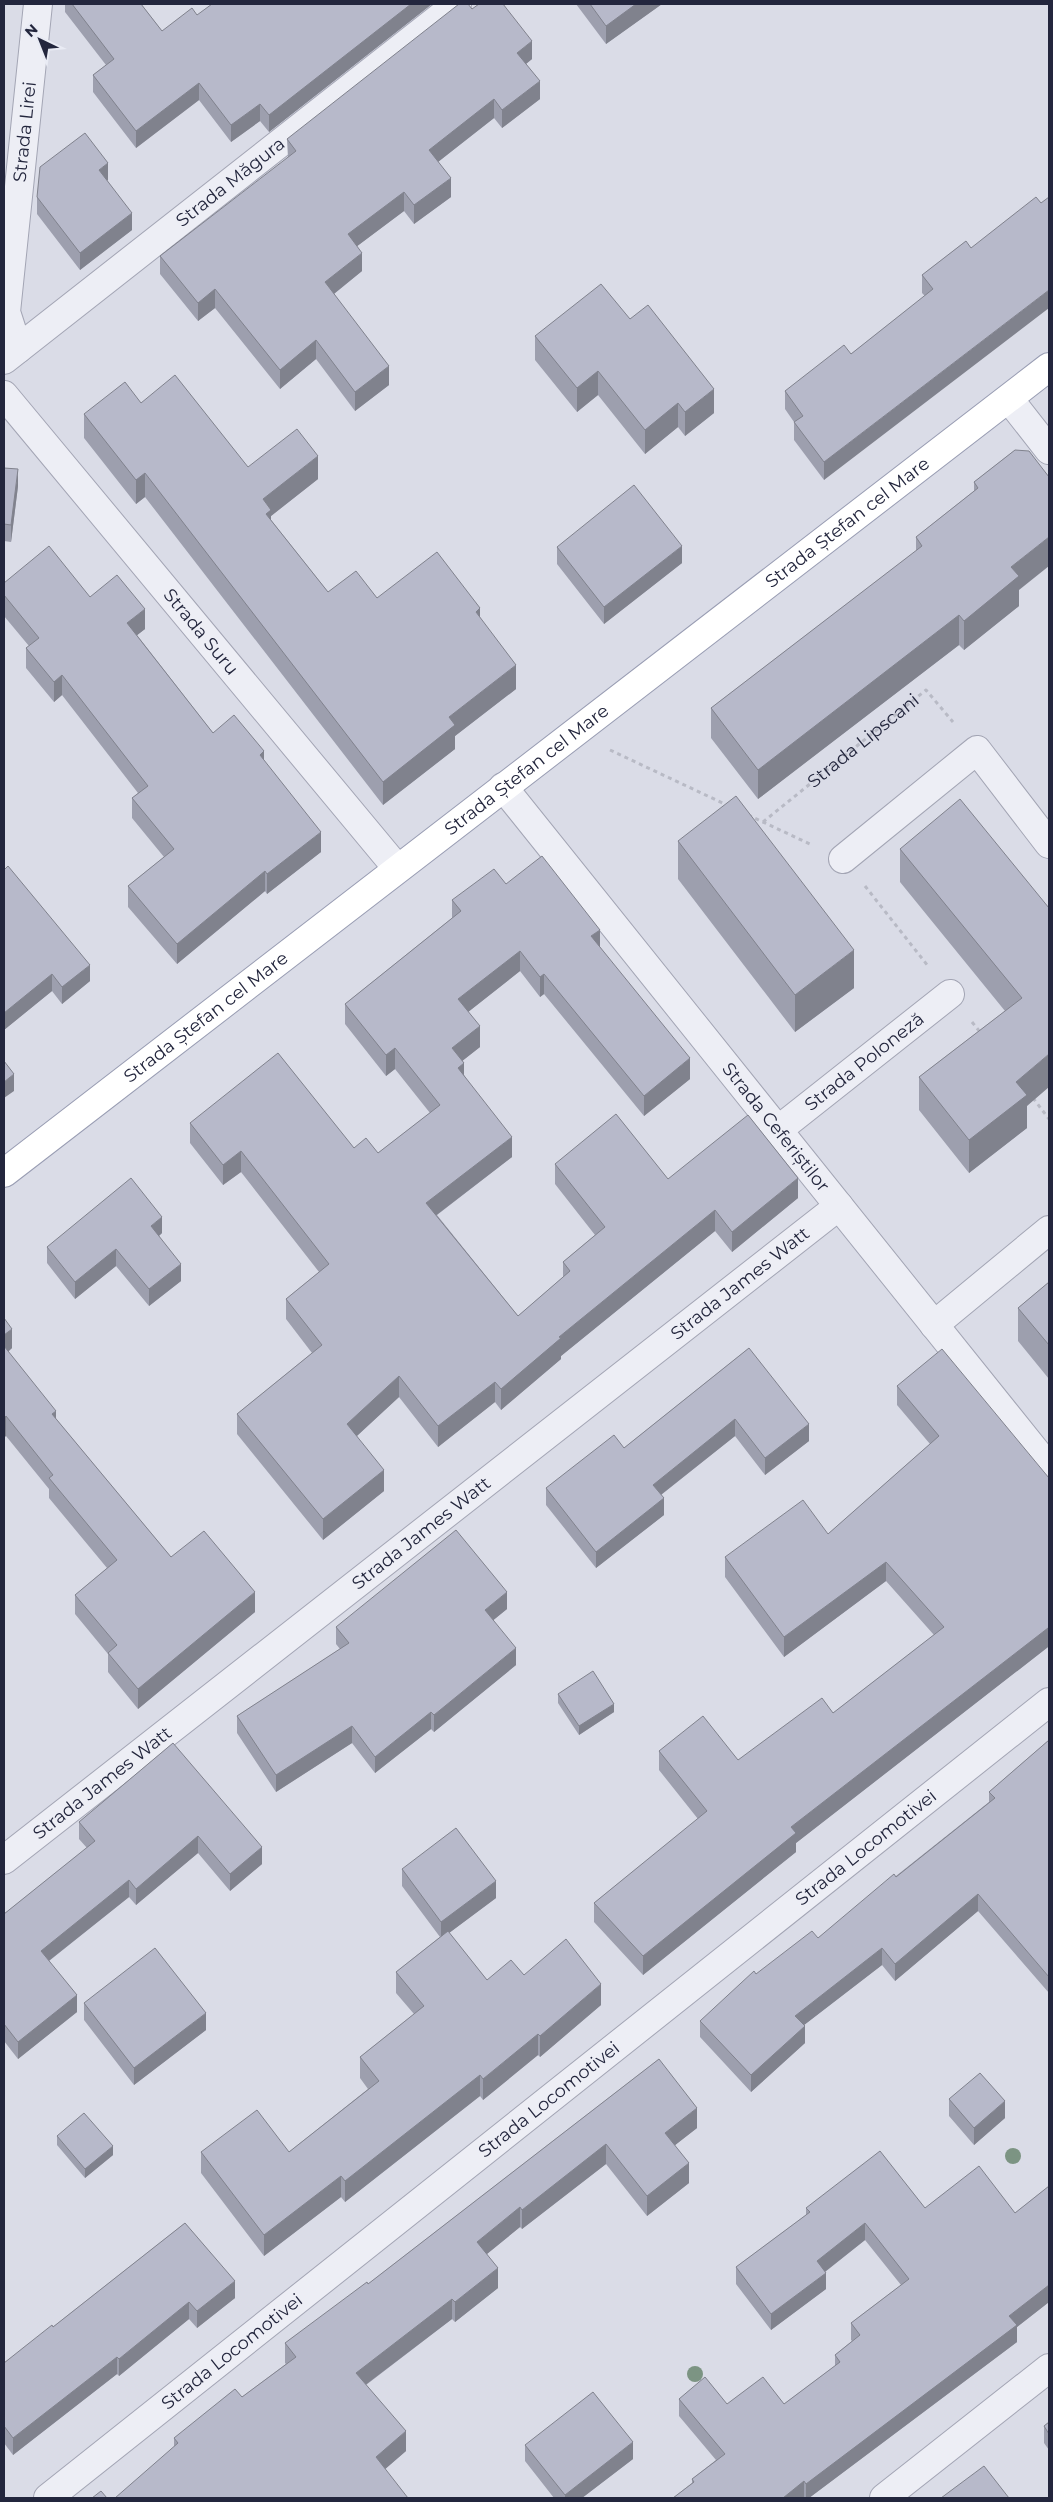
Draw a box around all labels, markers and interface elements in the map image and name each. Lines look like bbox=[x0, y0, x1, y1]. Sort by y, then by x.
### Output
north arrow bbox=[15, 15, 65, 65]
text: N bbox=[21, 20, 41, 41]
street label: Strada Lirei bbox=[9, 80, 41, 183]
street label: Strada Măgura bbox=[172, 132, 289, 232]
street label: Strada Ștefan cel Mare bbox=[761, 452, 934, 593]
street label: Strada Suru bbox=[159, 584, 243, 680]
street label: Strada Lipscani bbox=[803, 689, 924, 793]
street label: Strada Ștefan cel Mare bbox=[440, 700, 613, 840]
street label: Strada Ștefan cel Mare bbox=[119, 947, 293, 1088]
street label: Strada Poloneză bbox=[800, 1008, 928, 1116]
street label: Strada Ceferiștilor bbox=[717, 1058, 834, 1196]
street label: Strada James Watt bbox=[666, 1222, 814, 1345]
street label: Strada James Watt bbox=[347, 1472, 495, 1594]
street label: Strada James Watt bbox=[29, 1722, 176, 1844]
street label: Strada Locomotivei bbox=[791, 1785, 941, 1910]
street label: Strada Locomotivei bbox=[474, 2037, 624, 2162]
street label: Strada Locomotivei bbox=[157, 2289, 307, 2414]

